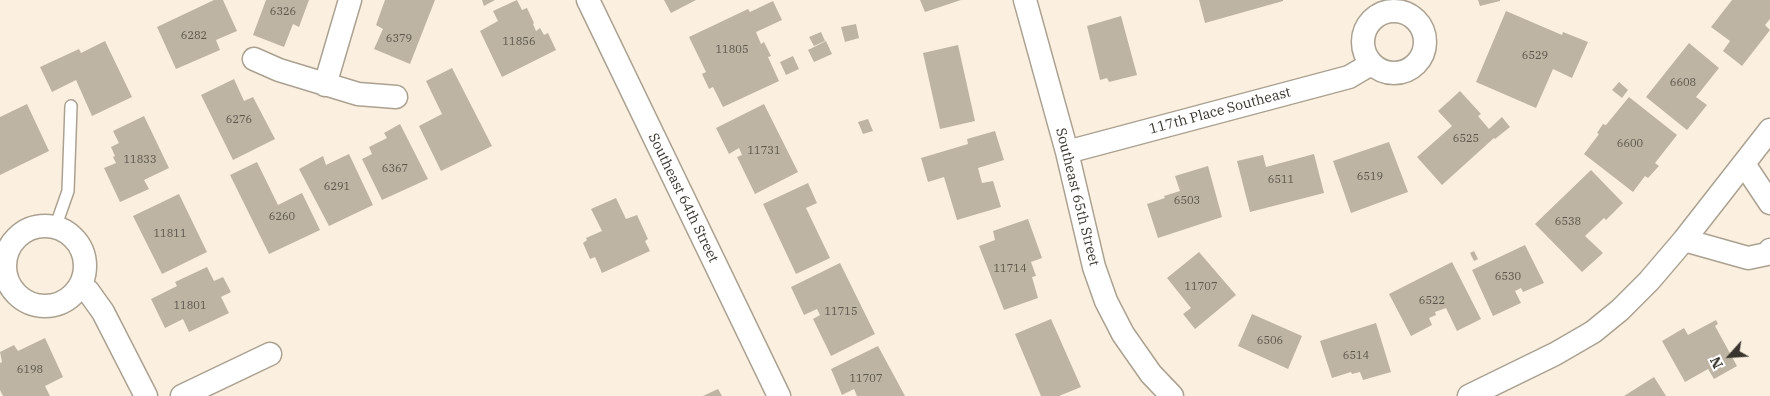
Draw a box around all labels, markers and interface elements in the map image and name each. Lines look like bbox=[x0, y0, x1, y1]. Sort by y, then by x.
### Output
house number: 6326 bbox=[270, 5, 296, 19]
house number: 6282 bbox=[181, 29, 207, 43]
house number: 6379 bbox=[386, 32, 412, 46]
house number: 11856 bbox=[503, 35, 535, 49]
house number: 11805 bbox=[716, 43, 748, 57]
house number: 6529 bbox=[1522, 49, 1548, 63]
house number: 6608 bbox=[1670, 76, 1696, 90]
street label: 117th Place Southeast bbox=[1147, 84, 1293, 138]
house number: 6276 bbox=[226, 113, 252, 127]
street label: Southeast 65th Street bbox=[1052, 126, 1102, 268]
street label: Southeast 64th Street bbox=[644, 131, 722, 265]
house number: 6525 bbox=[1453, 132, 1479, 146]
house number: 6600 bbox=[1617, 137, 1643, 151]
house number: 11731 bbox=[748, 144, 780, 158]
house number: 11833 bbox=[124, 153, 156, 167]
house number: 6367 bbox=[382, 162, 408, 176]
house number: 6519 bbox=[1357, 170, 1383, 184]
house number: 6511 bbox=[1268, 173, 1294, 187]
house number: 6291 bbox=[324, 180, 350, 194]
house number: 6503 bbox=[1174, 194, 1200, 208]
house number: 6260 bbox=[269, 210, 295, 224]
house number: 6538 bbox=[1555, 215, 1581, 229]
house number: 11811 bbox=[154, 227, 186, 241]
house number: 11714 bbox=[994, 262, 1026, 276]
house number: 6530 bbox=[1495, 270, 1521, 284]
house number: 11707 bbox=[1185, 280, 1217, 294]
house number: 6522 bbox=[1419, 294, 1445, 308]
house number: 11801 bbox=[174, 299, 206, 313]
house number: 11715 bbox=[825, 305, 857, 319]
north arrow bbox=[1705, 331, 1755, 381]
house number: 6506 bbox=[1257, 334, 1283, 348]
house number: 6514 bbox=[1343, 349, 1369, 363]
text: N bbox=[1706, 354, 1727, 372]
house number: 6198 bbox=[17, 363, 43, 377]
house number: 11707 bbox=[850, 372, 882, 386]

